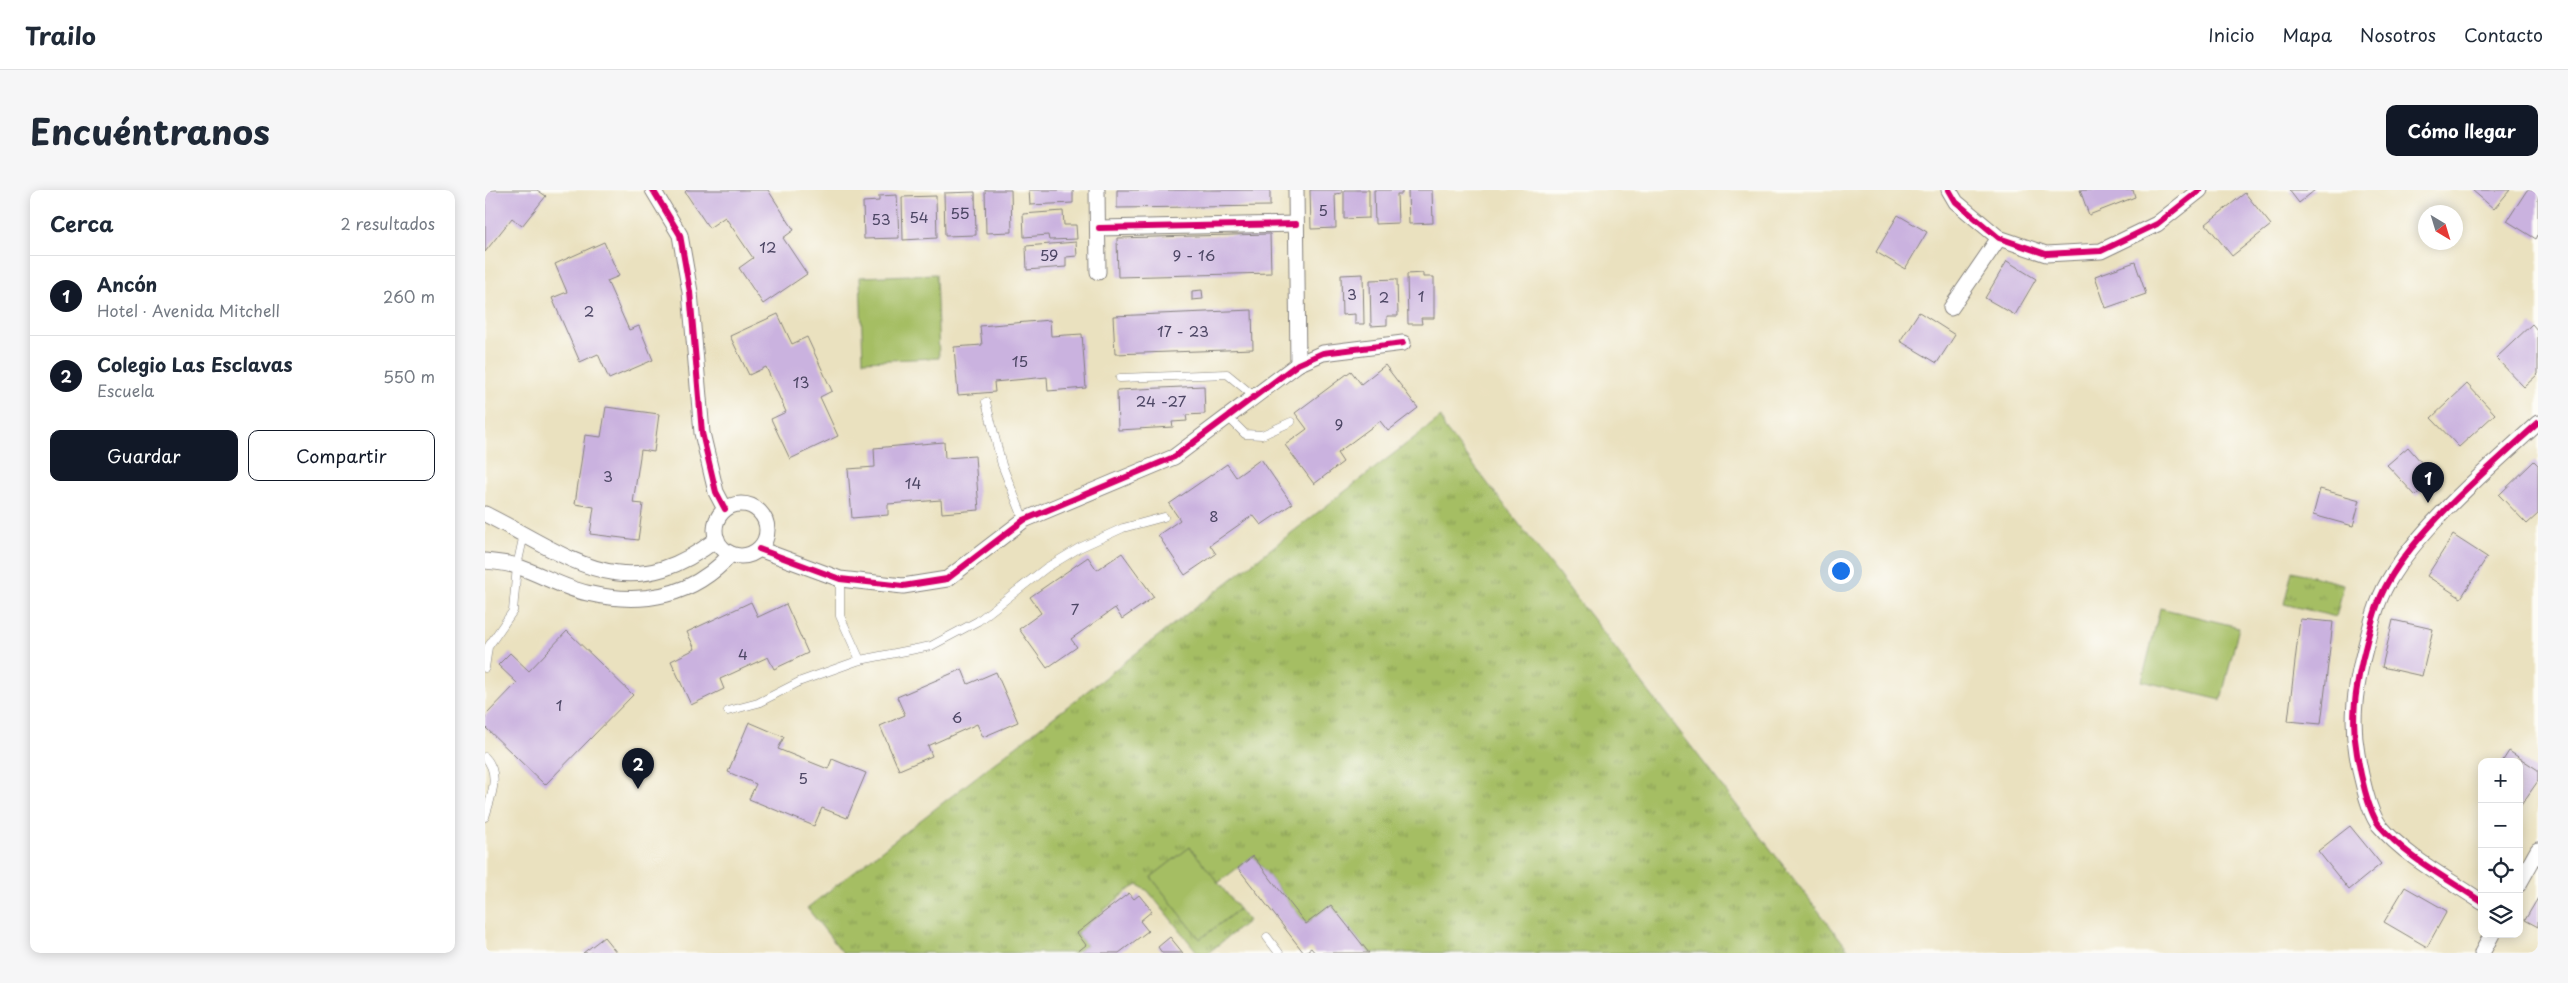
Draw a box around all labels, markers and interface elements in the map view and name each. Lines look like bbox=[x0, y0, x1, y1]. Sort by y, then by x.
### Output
text: Trailo bbox=[25, 17, 96, 53]
text: Inicio bbox=[2208, 21, 2255, 48]
text: Mapa bbox=[2283, 21, 2332, 48]
text: Nosotros bbox=[2360, 21, 2436, 48]
text: Contacto bbox=[2464, 21, 2543, 48]
text: Encuéntranos bbox=[30, 104, 270, 157]
button: Cómo llegar bbox=[2386, 105, 2538, 156]
house number: 5 bbox=[1318, 198, 1328, 221]
house number: 55 bbox=[950, 201, 970, 224]
house number: 54 bbox=[909, 205, 929, 228]
north arrow bbox=[2418, 205, 2463, 250]
text: Cerca bbox=[50, 207, 114, 239]
house number: 53 bbox=[871, 207, 891, 230]
text: 2 resultados bbox=[341, 211, 435, 235]
house number: 12 bbox=[759, 235, 777, 258]
house number: 59 bbox=[1040, 243, 1058, 266]
house number: 9 - 16 bbox=[1173, 243, 1215, 266]
text: Ancón bbox=[97, 270, 157, 298]
house number: 3 bbox=[1347, 282, 1357, 305]
text: 1 bbox=[62, 284, 70, 308]
text: 260 m bbox=[383, 284, 435, 308]
house number: 1 bbox=[1418, 284, 1424, 307]
house number: 2 bbox=[1379, 285, 1389, 308]
text: Hotel · Avenida Mitchell bbox=[97, 298, 280, 322]
house number: 2 bbox=[584, 299, 594, 322]
house number: 17 - 23 bbox=[1157, 319, 1209, 342]
house number: 15 bbox=[1012, 349, 1028, 372]
text: Colegio Las Esclavas bbox=[97, 350, 293, 378]
text: 2 bbox=[60, 364, 72, 388]
text: 550 m bbox=[383, 364, 435, 388]
house number: 13 bbox=[793, 370, 809, 393]
text: Escuela bbox=[97, 378, 154, 402]
house number: 24 -27 bbox=[1136, 389, 1187, 412]
house number: 9 bbox=[1335, 412, 1343, 435]
button: Guardar bbox=[50, 430, 238, 481]
button: Compartir bbox=[248, 430, 435, 481]
pin: 1 bbox=[2412, 462, 2444, 503]
house number: 3 bbox=[603, 464, 613, 487]
house number: 14 bbox=[905, 471, 921, 494]
house number: 8 bbox=[1209, 504, 1219, 527]
your location bbox=[1828, 558, 1854, 584]
house number: 7 bbox=[1071, 597, 1080, 620]
house number: 4 bbox=[738, 642, 748, 665]
house number: 1 bbox=[556, 693, 562, 716]
house number: 6 bbox=[952, 705, 962, 728]
pin: 2 bbox=[622, 748, 654, 789]
map controls bbox=[2478, 758, 2523, 938]
button: + bbox=[2478, 758, 2523, 803]
house number: 5 bbox=[798, 766, 808, 789]
button: − bbox=[2478, 803, 2523, 848]
button: locate bbox=[2478, 848, 2523, 893]
button: layers bbox=[2478, 893, 2523, 938]

